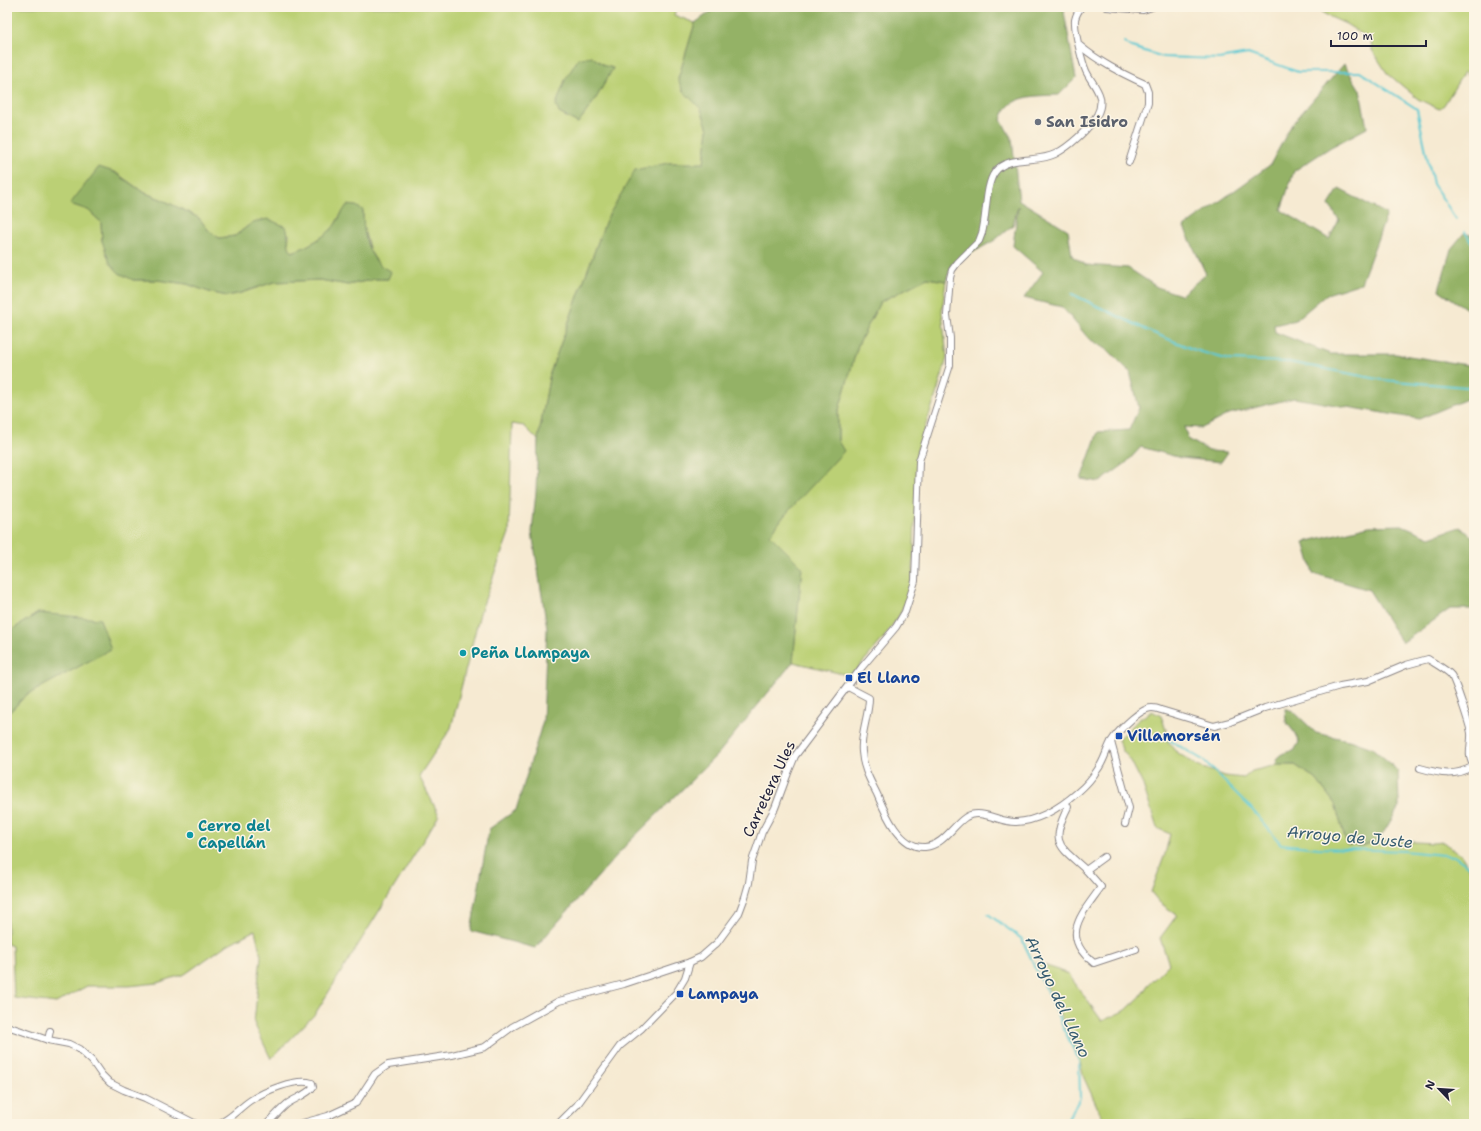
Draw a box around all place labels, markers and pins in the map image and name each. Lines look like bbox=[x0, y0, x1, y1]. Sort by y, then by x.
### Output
place label: San Isidro bbox=[1046, 112, 1128, 132]
marker: San Isidro bbox=[1033, 117, 1043, 127]
place label: Peña Llampaya bbox=[471, 643, 590, 663]
marker: Peña Llampaya bbox=[458, 648, 468, 658]
place label: El Llano bbox=[857, 668, 920, 688]
marker: El Llano bbox=[844, 673, 854, 683]
place label: Villamorsén bbox=[1127, 726, 1221, 746]
marker: Villamorsén bbox=[1114, 731, 1124, 741]
place label: Cerro del Capellán bbox=[198, 816, 270, 853]
marker: Cerro del Capellán bbox=[185, 830, 195, 840]
place label: Lampaya bbox=[688, 984, 759, 1004]
marker: Lampaya bbox=[675, 989, 685, 999]

